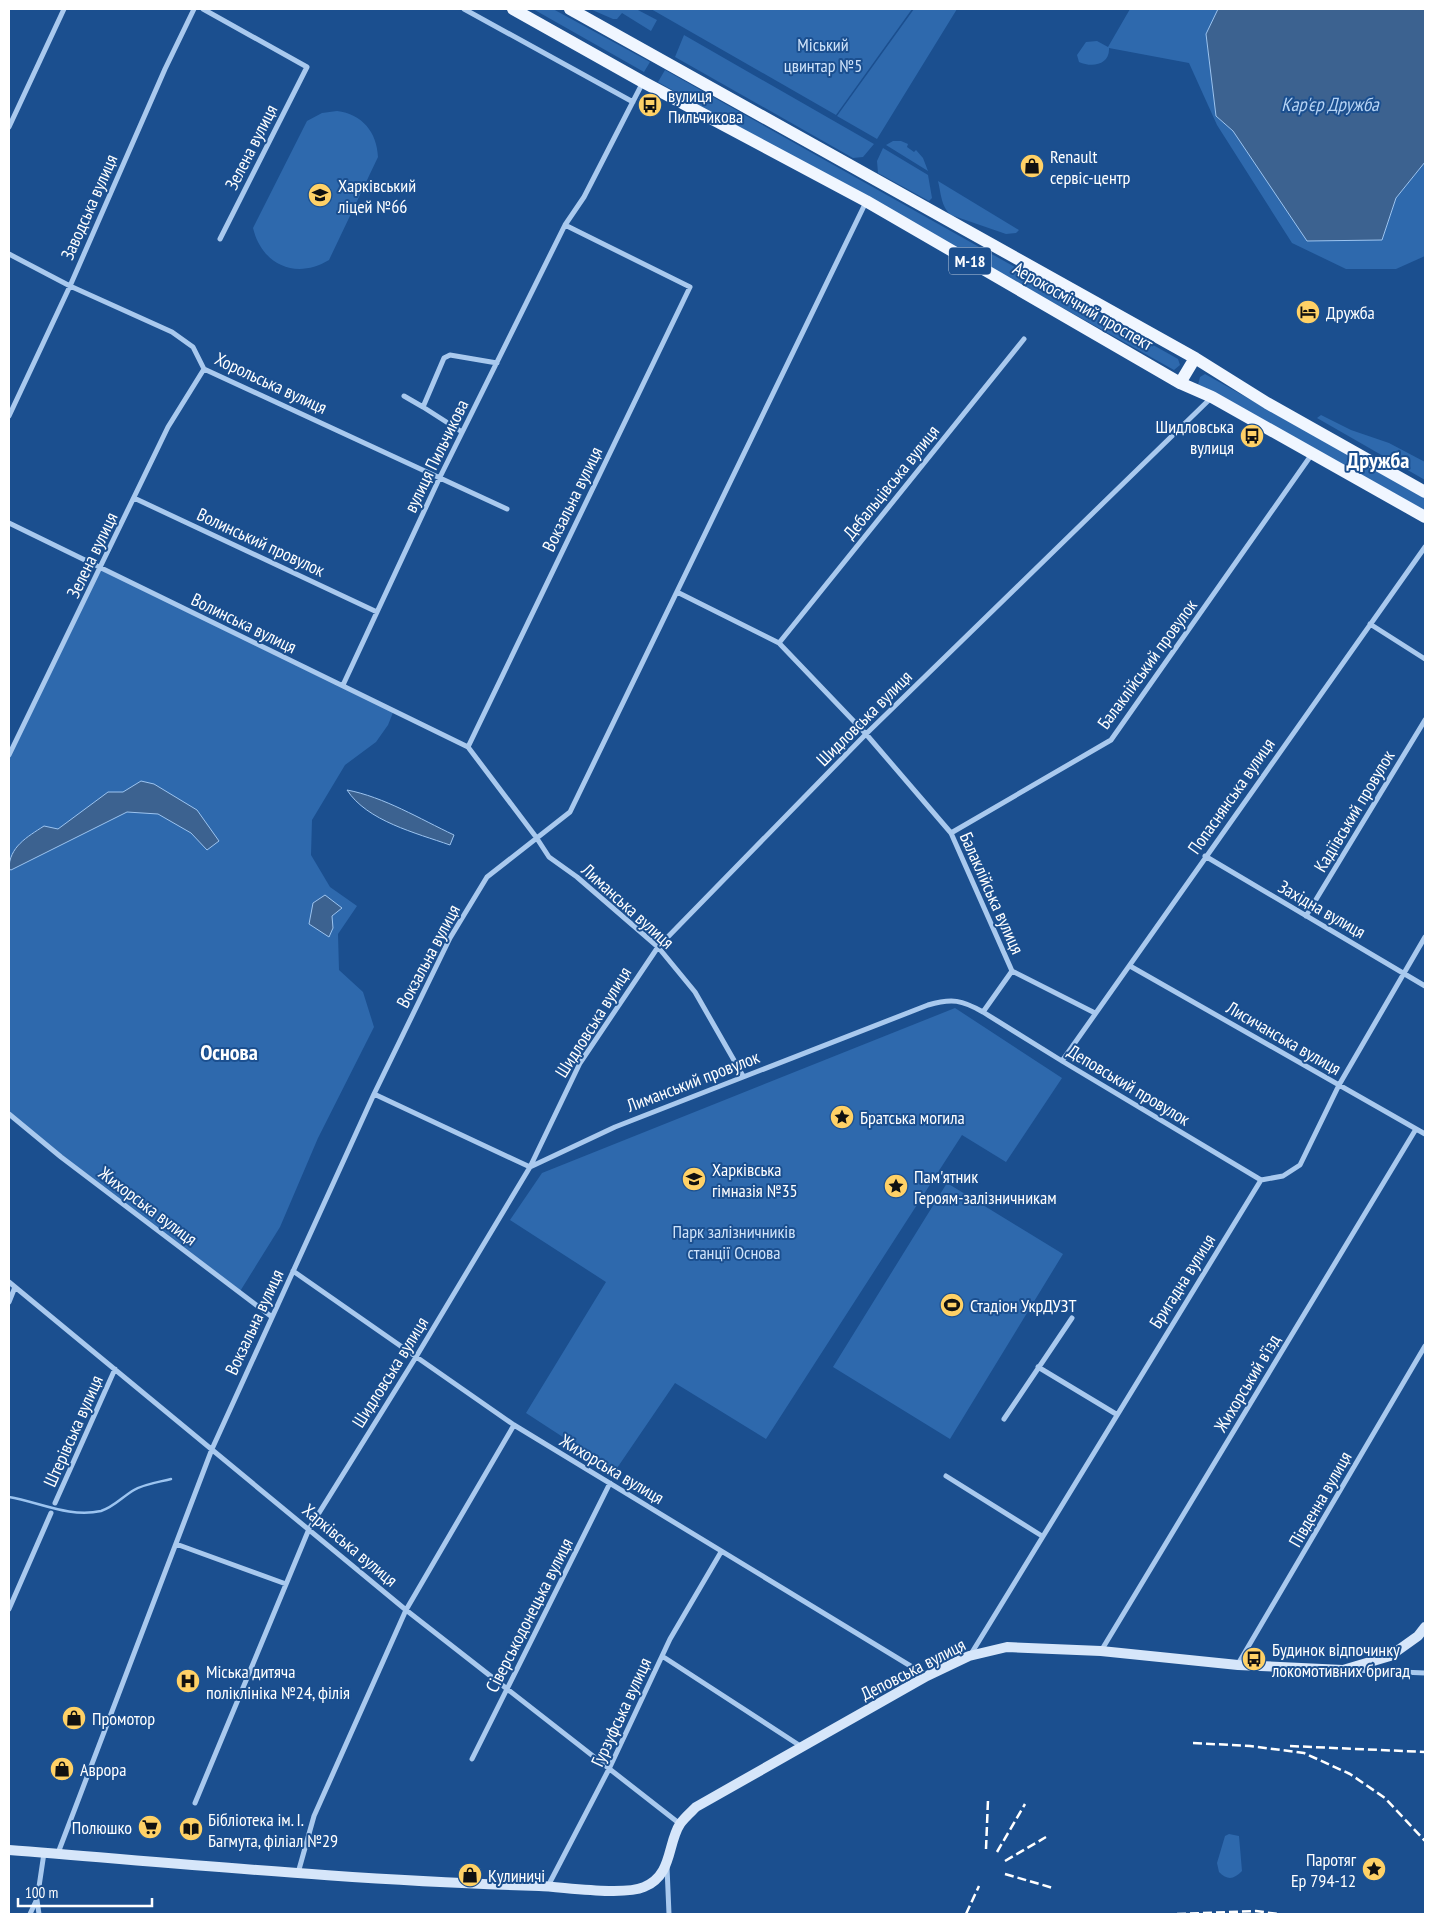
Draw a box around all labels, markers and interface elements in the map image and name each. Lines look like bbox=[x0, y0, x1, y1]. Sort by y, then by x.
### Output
park label: Міський цвинтар №5 bbox=[784, 33, 862, 77]
place label: вулиця Пильчикова bbox=[668, 84, 743, 128]
bus stop icon: вулиця Пильчикова bbox=[637, 92, 663, 118]
water label: Кар'єр Дружба bbox=[1281, 92, 1380, 116]
street label: Зелена вулиця bbox=[220, 101, 282, 193]
place label: Renault сервіс-центр bbox=[1050, 145, 1131, 189]
street label: Заводська вулиця bbox=[56, 151, 123, 263]
shop icon: Renault сервіс-центр bbox=[1019, 153, 1045, 179]
place label: Харківський ліцей №66 bbox=[337, 174, 416, 218]
school or university icon: Харківський ліцей №66 bbox=[307, 182, 333, 208]
road number: М-18 bbox=[949, 248, 991, 274]
street label: Аерокосмічний проспект bbox=[1009, 257, 1157, 356]
hotel icon: Дружба bbox=[1295, 299, 1321, 325]
place label: Дружба bbox=[1326, 301, 1375, 324]
street label: Хорольська вулиця bbox=[211, 347, 331, 419]
street label: вулиця Пильчикова bbox=[399, 396, 473, 516]
place label: Шидловська вулиця bbox=[1156, 415, 1234, 459]
street label: Дебальцівська вулиця bbox=[838, 420, 944, 544]
bus stop icon: Шидловська вулиця bbox=[1239, 423, 1265, 449]
street label: Вокзальна вулиця bbox=[537, 443, 607, 555]
district label: Дружба bbox=[1347, 446, 1409, 474]
street label: Волинський провулок bbox=[193, 502, 329, 582]
street label: Зелена вулиця bbox=[61, 508, 123, 602]
street label: Волинська вулиця bbox=[188, 588, 300, 658]
street label: Балаклійський провулок bbox=[1092, 594, 1202, 734]
street label: Шидловська вулиця bbox=[811, 665, 917, 771]
street label: Попаснянська вулиця bbox=[1182, 734, 1280, 858]
street label: Кадіївський провулок bbox=[1309, 746, 1399, 876]
street label: Балаклійська вулиця bbox=[955, 828, 1029, 958]
street label: Лиманська вулиця bbox=[576, 858, 679, 954]
street label: Західна вулиця bbox=[1274, 875, 1370, 943]
street label: Вокзальна вулиця bbox=[391, 900, 465, 1012]
street label: Шидловська вулиця bbox=[550, 962, 636, 1082]
street label: Лисичанська вулиця bbox=[1222, 995, 1345, 1080]
district label: Основа bbox=[200, 1038, 258, 1066]
street label: Деповський провулок bbox=[1064, 1039, 1194, 1131]
street label: Лиманський провулок bbox=[622, 1045, 763, 1117]
place icon: Братська могила bbox=[829, 1104, 855, 1130]
place label: Братська могила bbox=[860, 1106, 965, 1129]
place label: Харківська гімназія №35 bbox=[712, 1158, 798, 1202]
street label: Жихорська вулиця bbox=[93, 1161, 202, 1251]
place label: Пам'ятник Героям-залізничникам bbox=[914, 1165, 1057, 1209]
school or university icon: Харківська гімназія №35 bbox=[681, 1166, 707, 1192]
place icon: Пам'ятник Героям-залізничникам bbox=[883, 1173, 909, 1199]
park label: Парк залізничників станції Основа bbox=[672, 1220, 796, 1264]
street label: Бригадна вулиця bbox=[1144, 1230, 1220, 1332]
street label: Вокзальна вулиця bbox=[220, 1266, 288, 1378]
sports icon: Стадіон УкрДУЗТ bbox=[939, 1292, 965, 1318]
place label: Стадіон УкрДУЗТ bbox=[970, 1294, 1076, 1317]
street label: Шидловська вулиця bbox=[347, 1312, 433, 1432]
street label: Жихорський в’їзд bbox=[1208, 1330, 1285, 1437]
street label: Штерівська вулиця bbox=[38, 1372, 108, 1490]
street label: Жихорська вулиця bbox=[555, 1428, 668, 1509]
street label: Південна вулиця bbox=[1283, 1447, 1357, 1551]
street label: Харківська вулиця bbox=[298, 1498, 402, 1592]
street label: Сіверськодонецька вулиця bbox=[480, 1534, 578, 1696]
street label: Деповська вулиця bbox=[857, 1633, 969, 1705]
place label: Будинок відпочинку локомотивних бригад bbox=[1271, 1638, 1410, 1682]
bus stop icon: Будинок відпочинку локомотивних бригад bbox=[1241, 1646, 1267, 1672]
street label: Гурзуфська вулиця bbox=[586, 1654, 656, 1770]
place label: Міська дитяча поліклініка №24, філія bbox=[206, 1660, 350, 1704]
hospital icon: Міська дитяча поліклініка №24, філія bbox=[175, 1668, 201, 1694]
shop icon: Промотор bbox=[61, 1705, 87, 1731]
place label: Промотор bbox=[92, 1707, 155, 1730]
shop icon: Аврора bbox=[49, 1756, 75, 1782]
place label: Аврора bbox=[80, 1758, 126, 1781]
place label: Бібліотека ім. І. Багмута, філіал №29 bbox=[208, 1808, 338, 1852]
supermarket icon: Полюшко bbox=[137, 1814, 163, 1840]
place label: Полюшко bbox=[72, 1816, 132, 1839]
library icon: Бібліотека ім. І. Багмута, філіал №29 bbox=[178, 1816, 204, 1842]
place label: Паротяг Ер 794-12 bbox=[1291, 1848, 1357, 1892]
place icon: Паротяг Ер 794-12 bbox=[1361, 1856, 1387, 1882]
shop icon: Кулиничі bbox=[457, 1862, 483, 1888]
place label: Кулиничі bbox=[488, 1864, 545, 1887]
scale bar bbox=[18, 1876, 151, 1908]
text: 100 m bbox=[25, 1883, 58, 1902]

